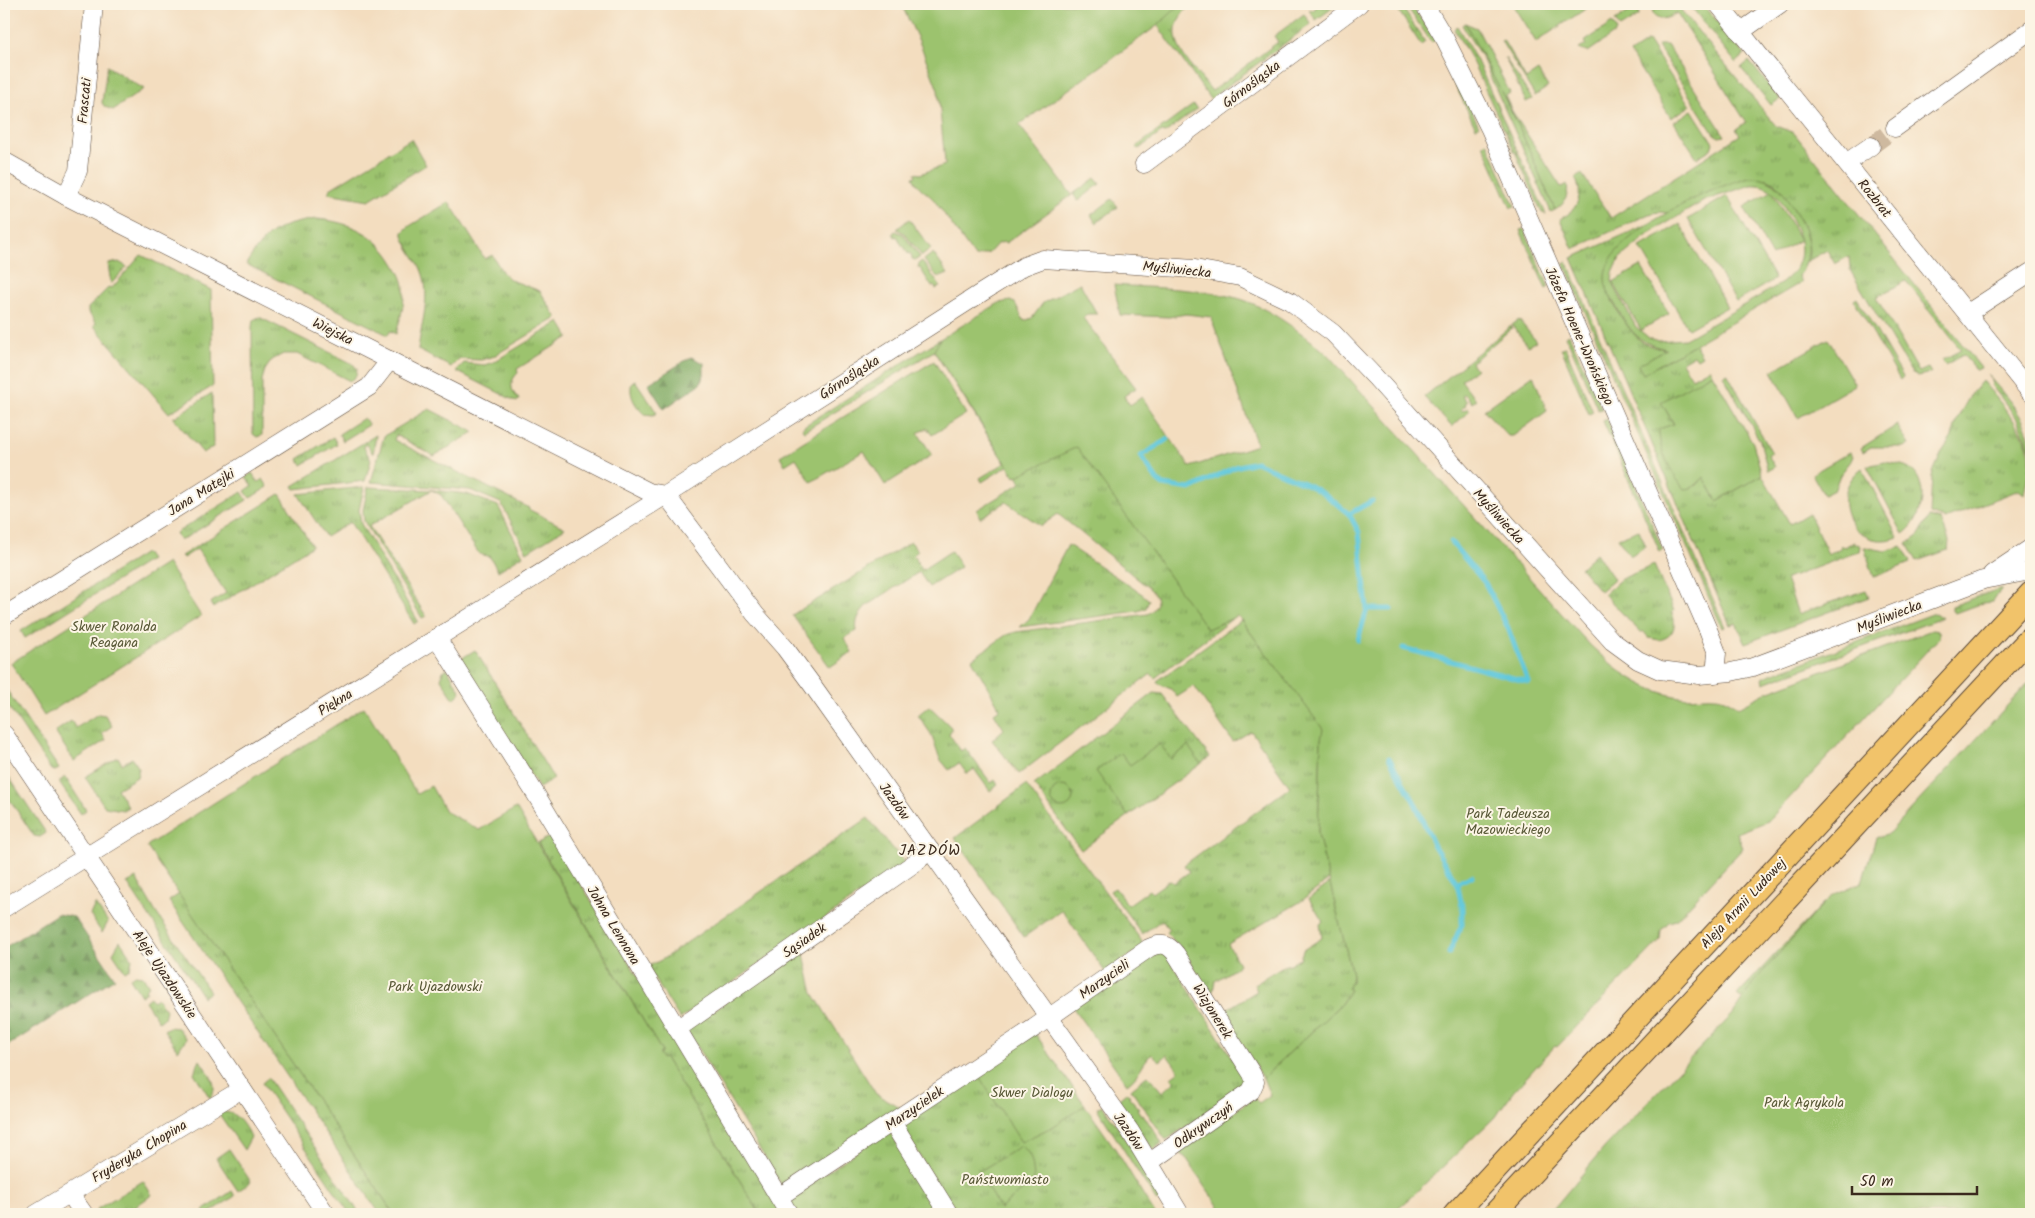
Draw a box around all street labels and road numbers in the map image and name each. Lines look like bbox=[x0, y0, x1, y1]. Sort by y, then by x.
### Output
street label: Górnośląska bbox=[1218, 55, 1286, 114]
street label: Frascati bbox=[72, 77, 98, 125]
street label: Rozbrat bbox=[1852, 174, 1897, 223]
street label: Myśliwiecka bbox=[1142, 255, 1212, 285]
street label: Józefa Hoene-Wrońskiego bbox=[1539, 264, 1620, 409]
street label: Wiejska bbox=[308, 312, 357, 352]
street label: Górnośląska bbox=[815, 350, 884, 406]
street label: Jana Matejki bbox=[164, 463, 240, 522]
street label: Myśliwiecka bbox=[1467, 484, 1529, 550]
street label: Myśliwiecka bbox=[1853, 594, 1925, 640]
street label: Piękna bbox=[314, 684, 357, 722]
street label: Jazdów bbox=[873, 778, 916, 826]
street label: Aleja Armii Ludowej bbox=[1696, 853, 1792, 954]
street label: Johna Lennona bbox=[581, 882, 646, 969]
street label: Sąsiadek bbox=[778, 917, 832, 964]
street label: Aleje Ujazdowskie bbox=[126, 926, 203, 1024]
street label: Marzycieli bbox=[1075, 954, 1135, 1005]
street label: Wizjonerek bbox=[1186, 980, 1238, 1044]
street label: Marzycielek bbox=[881, 1081, 949, 1137]
street label: Odkrywczyń bbox=[1169, 1097, 1238, 1155]
street label: Jazdów bbox=[1107, 1108, 1149, 1156]
street label: Fryderyka Chopina bbox=[88, 1115, 191, 1189]

